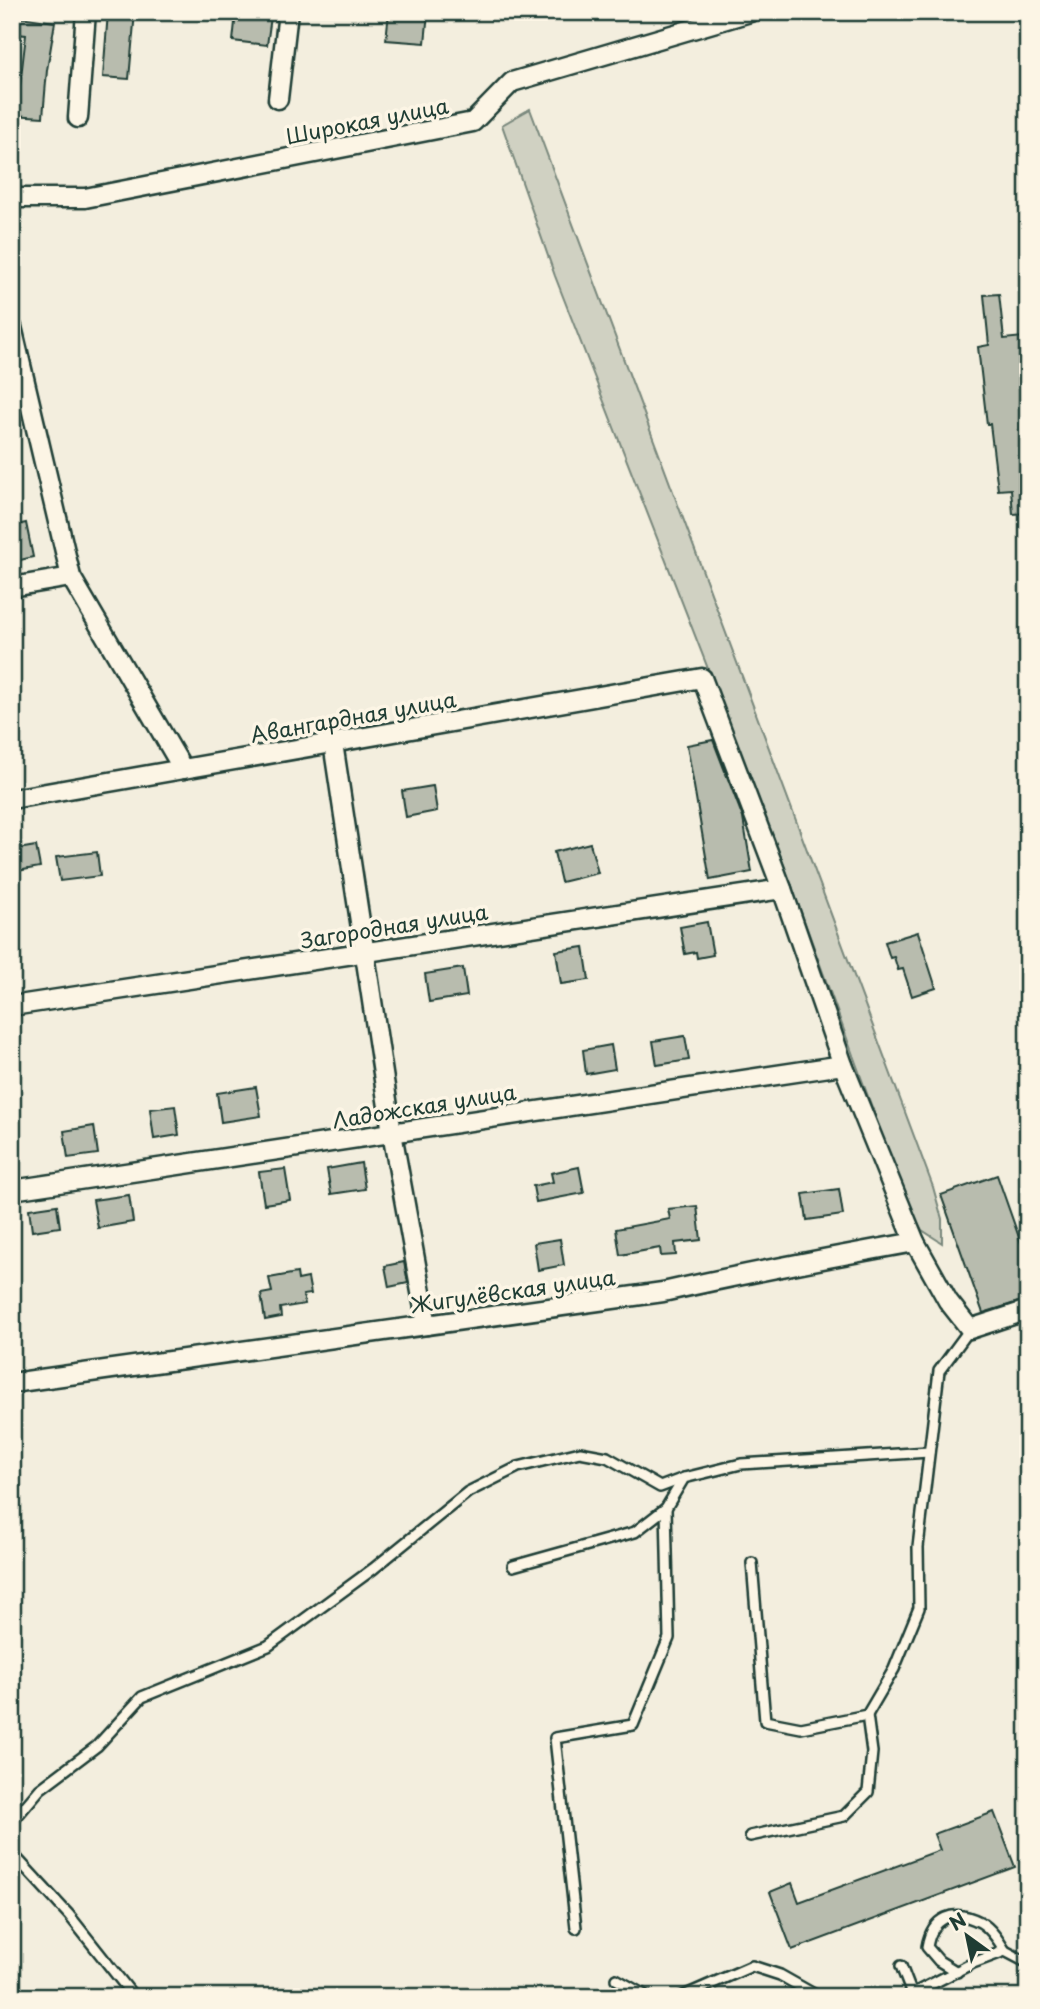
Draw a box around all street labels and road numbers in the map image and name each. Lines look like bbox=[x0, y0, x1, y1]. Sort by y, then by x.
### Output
street label: Широкая улица bbox=[283, 88, 452, 151]
street label: Авангардная улица bbox=[248, 682, 459, 750]
street label: Загородная улица bbox=[298, 894, 491, 956]
street label: Ладожская улица bbox=[330, 1075, 519, 1135]
street label: Жигулёвская улица bbox=[408, 1260, 618, 1320]

